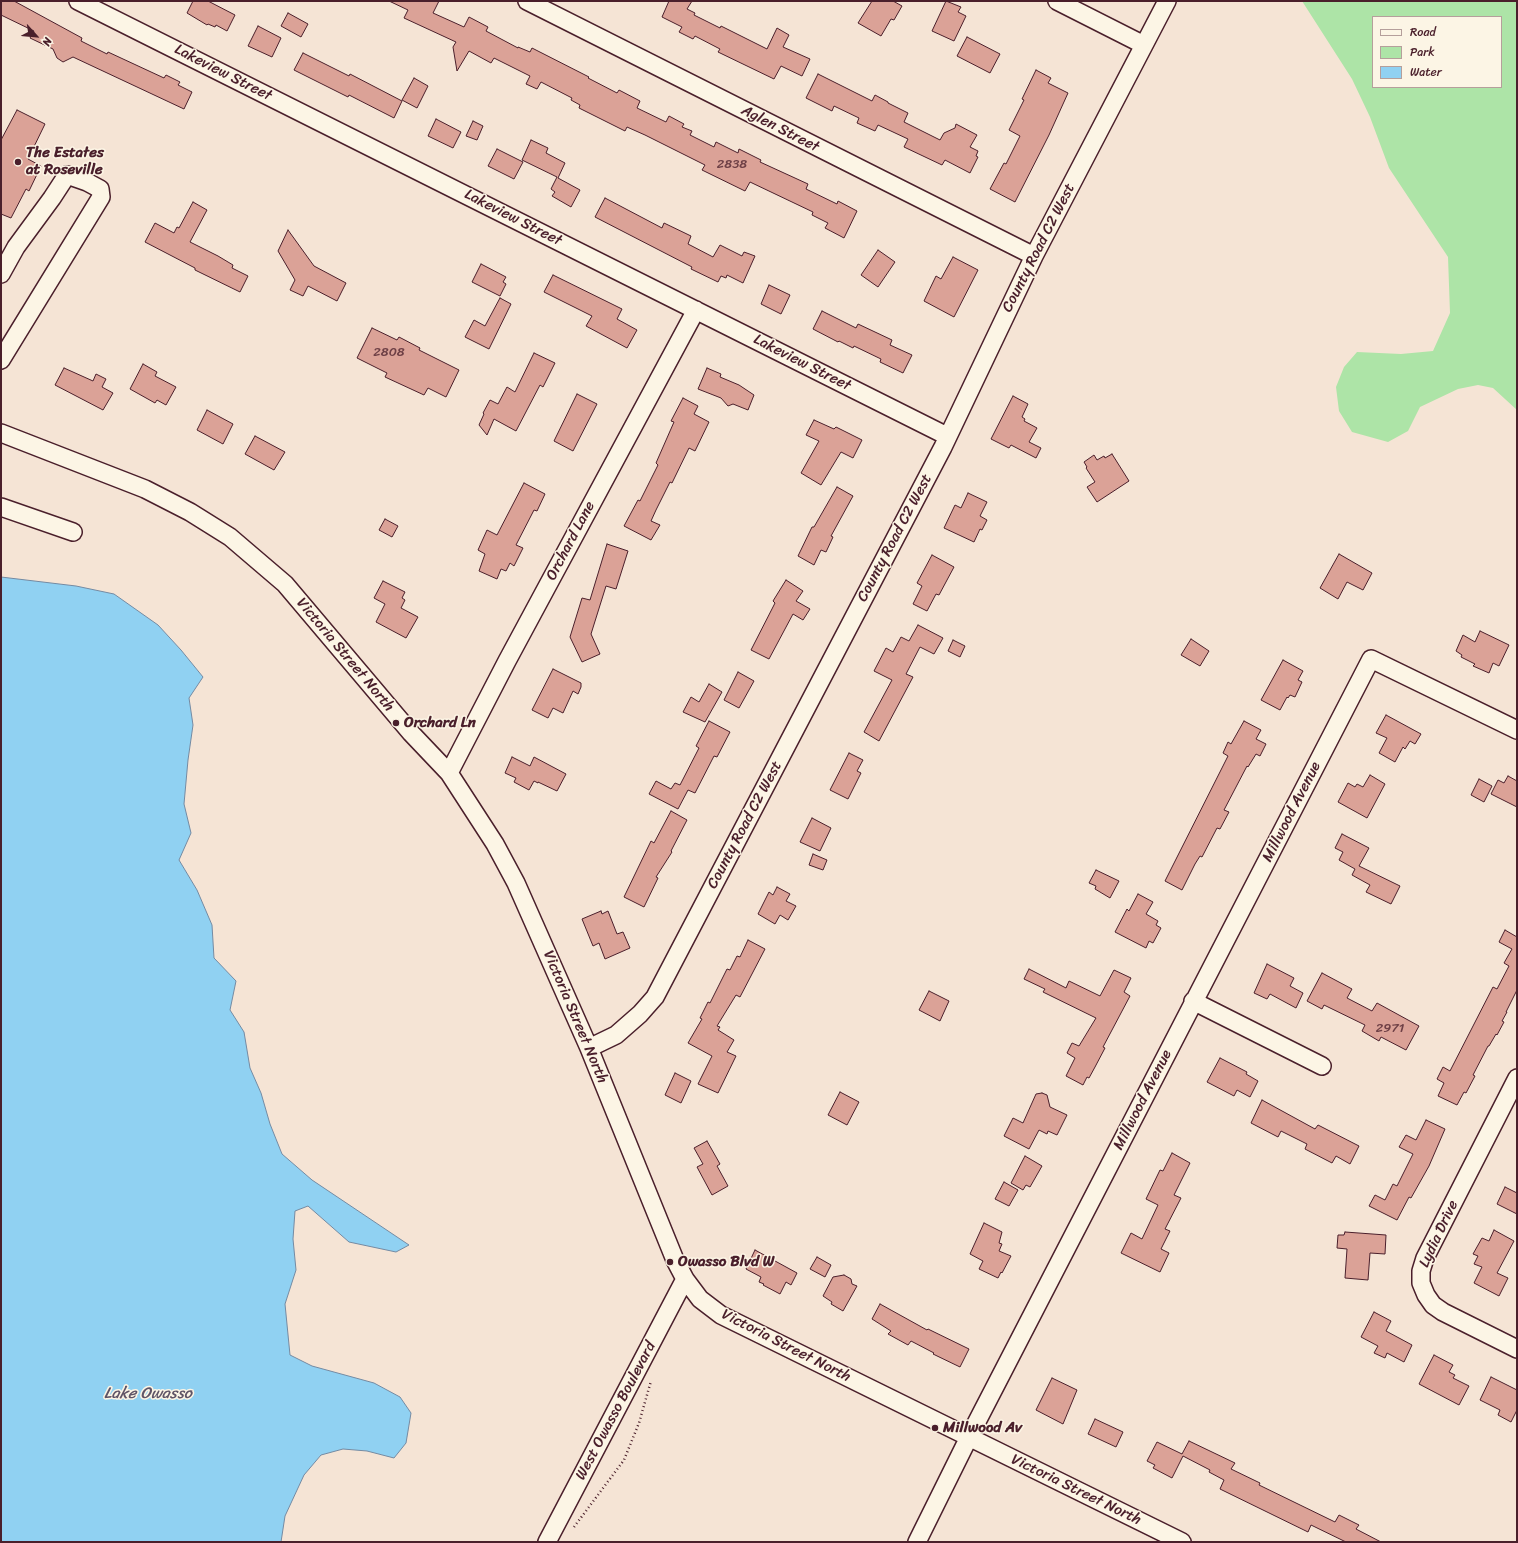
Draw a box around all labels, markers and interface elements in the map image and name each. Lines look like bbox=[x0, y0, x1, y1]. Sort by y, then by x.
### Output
north arrow bbox=[16, 16, 56, 56]
legend bbox=[1372, 16, 1502, 88]
text: Road bbox=[1410, 21, 1436, 43]
text: N bbox=[37, 34, 57, 49]
street label: Lakeview Street bbox=[171, 41, 275, 105]
text: Park bbox=[1410, 41, 1435, 63]
text: Water bbox=[1410, 61, 1442, 83]
street label: Aglen Street bbox=[738, 102, 822, 156]
place label: The Estates at Roseville bbox=[26, 144, 104, 179]
marker: The Estates at Roseville bbox=[13, 157, 23, 167]
house number: 2838 bbox=[717, 157, 747, 173]
street label: County Road C2 West bbox=[999, 181, 1079, 315]
street label: Lakeview Street bbox=[461, 186, 565, 250]
street label: Lakeview Street bbox=[750, 331, 854, 395]
house number: 2808 bbox=[373, 345, 405, 361]
street label: County Road C2 West bbox=[854, 471, 936, 605]
street label: Orchard Lane bbox=[543, 498, 599, 584]
street label: Victoria Street North bbox=[292, 595, 398, 715]
place label: Orchard Ln bbox=[404, 714, 476, 732]
marker: Orchard Ln bbox=[391, 718, 401, 728]
street label: County Road C2 West bbox=[704, 758, 786, 892]
street label: Millwood Avenue bbox=[1259, 759, 1325, 865]
street label: Victoria Street North bbox=[539, 948, 611, 1086]
house number: 2971 bbox=[1376, 1021, 1404, 1037]
street label: Millwood Avenue bbox=[1110, 1047, 1176, 1153]
street label: Lydia Drive bbox=[1416, 1198, 1462, 1270]
place label: Owasso Blvd W bbox=[678, 1253, 774, 1271]
marker: Owasso Blvd W bbox=[665, 1257, 675, 1267]
street label: Victoria Street North bbox=[718, 1306, 854, 1386]
street label: West Owasso Boulevard bbox=[572, 1339, 660, 1483]
water label: Lake Owasso bbox=[104, 1384, 192, 1404]
place label: Millwood Av bbox=[943, 1419, 1022, 1437]
marker: Millwood Av bbox=[930, 1423, 940, 1433]
street label: Victoria Street North bbox=[1008, 1451, 1144, 1529]

